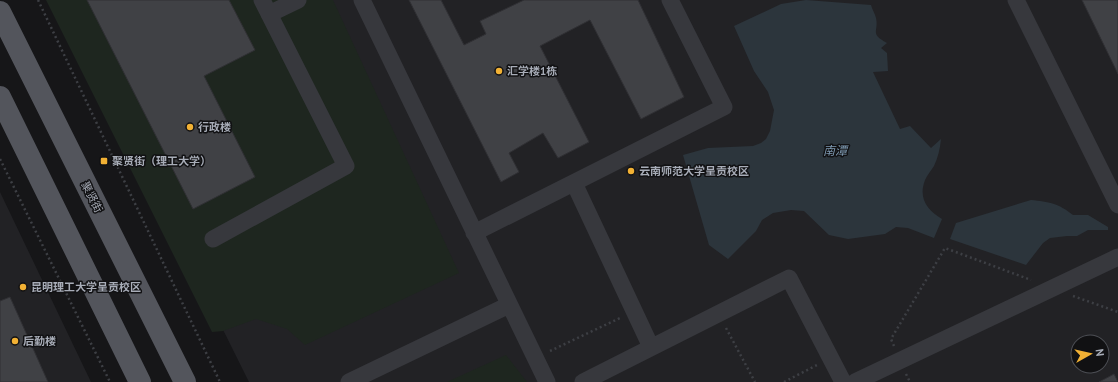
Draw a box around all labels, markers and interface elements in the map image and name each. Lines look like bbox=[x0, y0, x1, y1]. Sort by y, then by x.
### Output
place label: 汇学楼1栋 bbox=[507, 64, 557, 78]
marker: 汇学楼1栋 bbox=[494, 66, 504, 76]
place label: 行政楼 bbox=[198, 120, 231, 134]
marker: 行政楼 bbox=[185, 122, 195, 132]
water label: 南潭 bbox=[823, 143, 849, 158]
place label: 聚贤街（理工大学） bbox=[112, 154, 211, 168]
marker: 聚贤街（理工大学） bbox=[99, 156, 109, 166]
place label: 云南师范大学呈贡校区 bbox=[639, 164, 749, 178]
marker: 云南师范大学呈贡校区 bbox=[626, 166, 636, 176]
street label: 聚贤街 bbox=[78, 179, 106, 215]
place label: 昆明理工大学呈贡校区 bbox=[31, 280, 141, 294]
marker: 昆明理工大学呈贡校区 bbox=[18, 282, 28, 292]
place label: 后勤楼 bbox=[23, 334, 56, 348]
north arrow bbox=[1070, 334, 1110, 374]
marker: 后勤楼 bbox=[10, 336, 20, 346]
text: N bbox=[1092, 348, 1107, 357]

